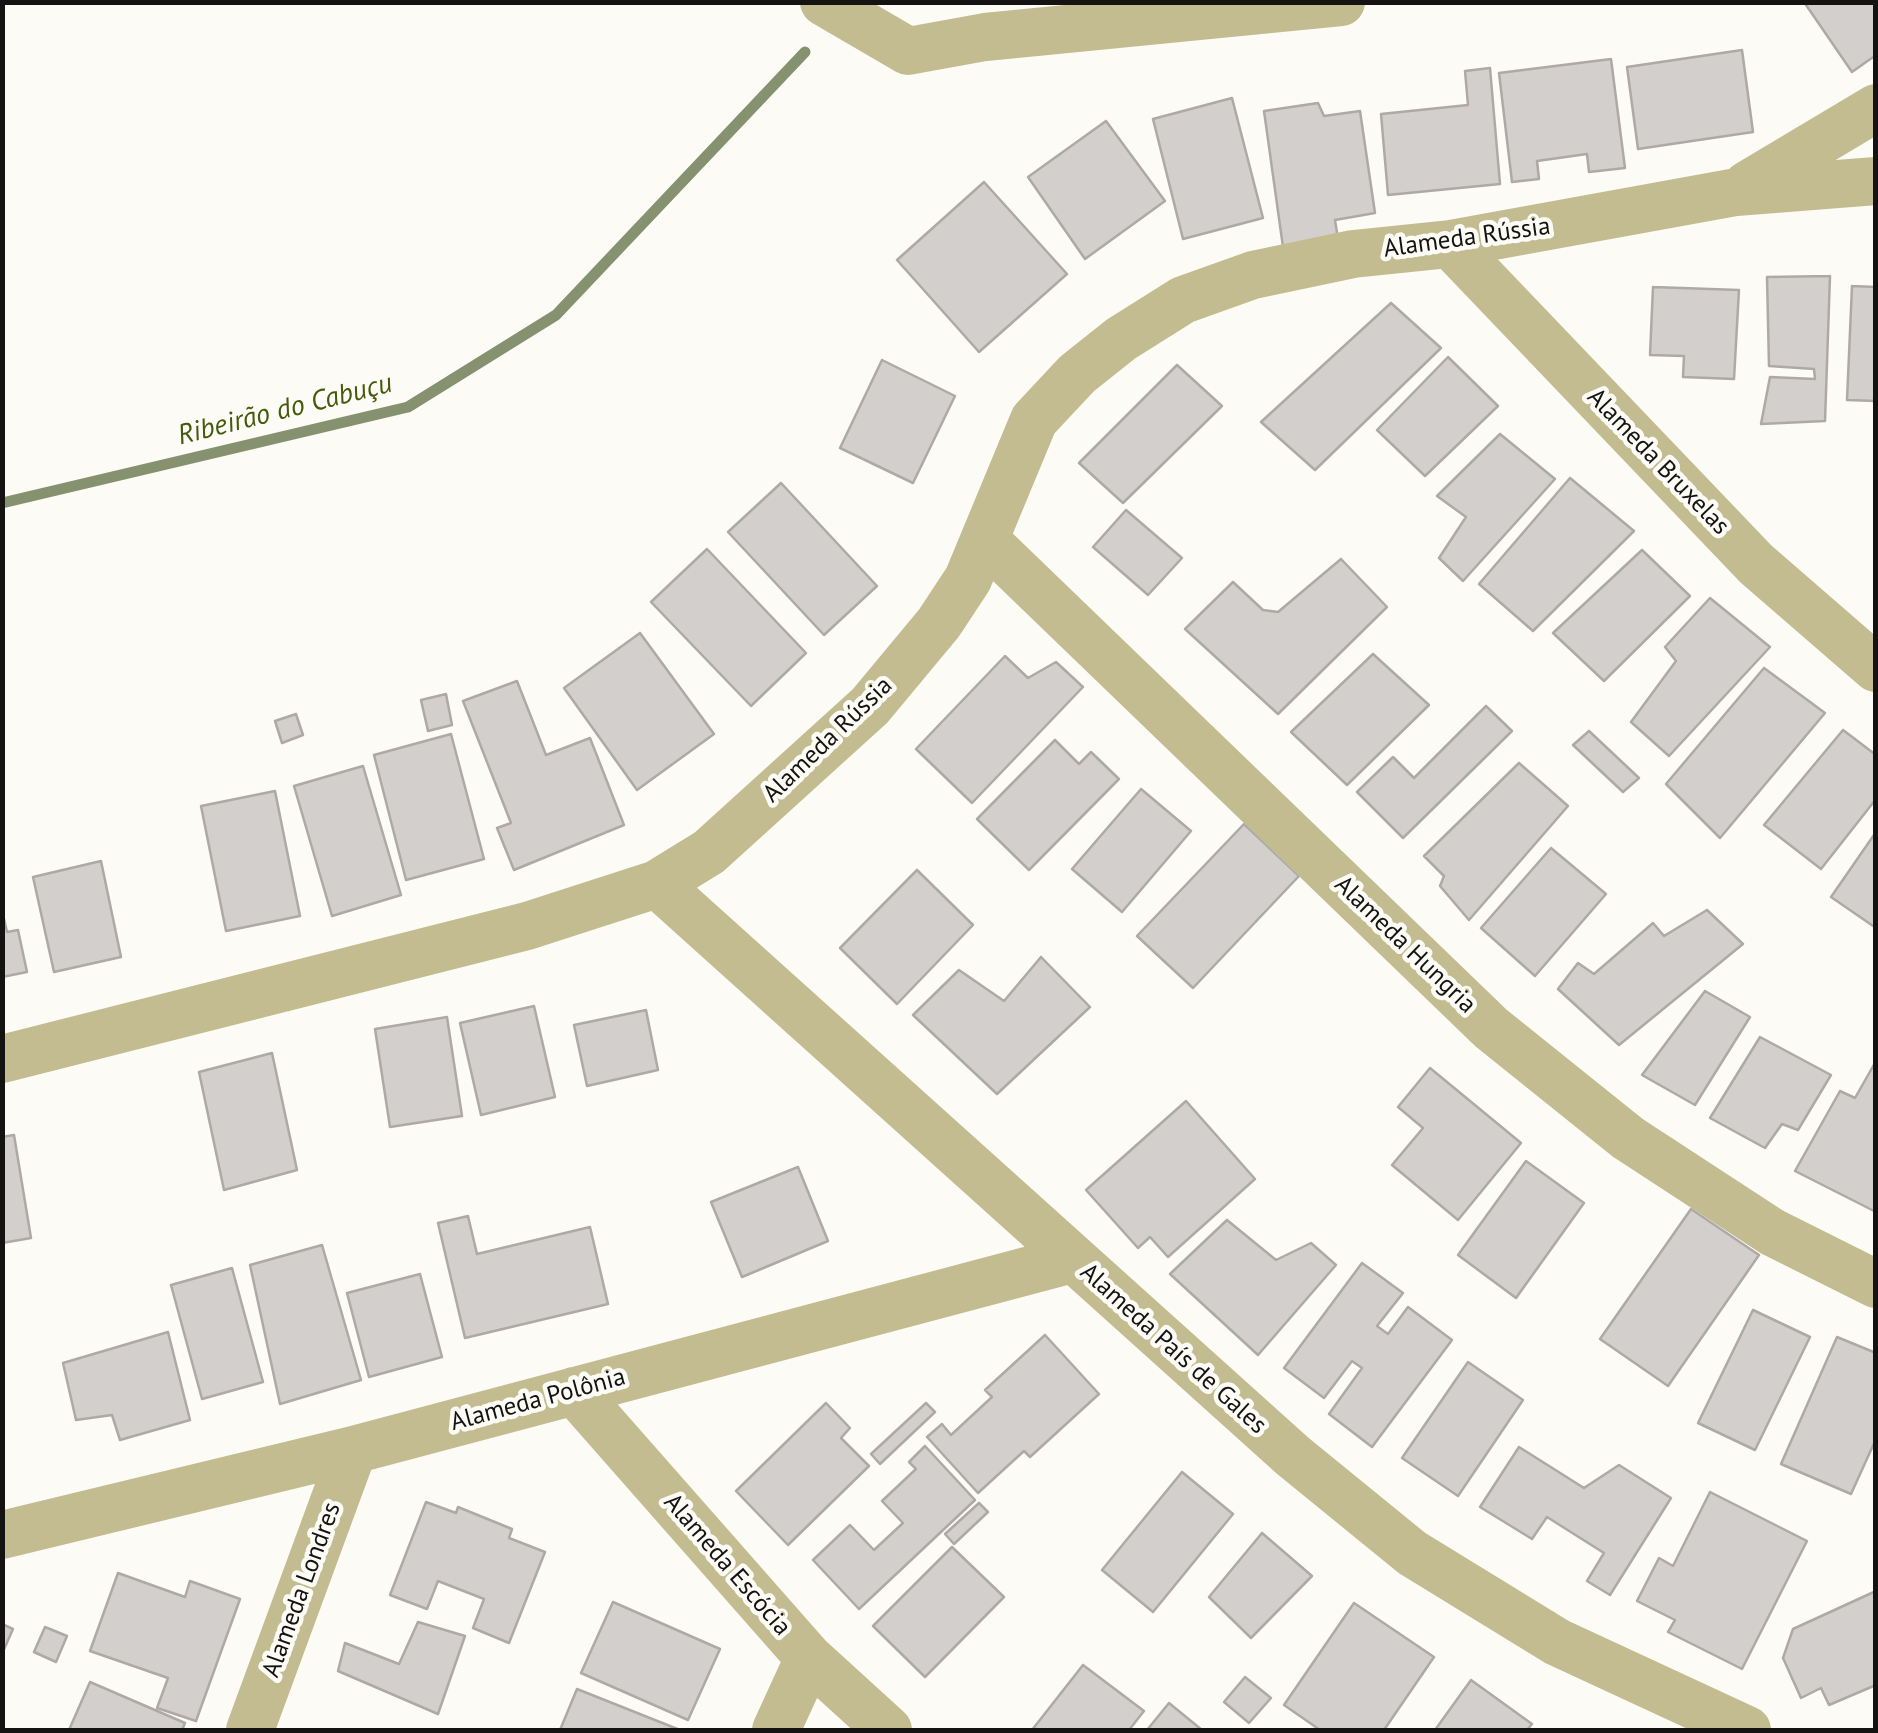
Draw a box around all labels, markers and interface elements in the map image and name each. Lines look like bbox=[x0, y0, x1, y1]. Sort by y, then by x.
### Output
street label: Alameda Rússia bbox=[1382, 211, 1552, 265]
water label: Ribeirão do Cabuçu bbox=[174, 367, 396, 453]
street label: Alameda Bruxelas bbox=[1581, 383, 1735, 541]
street label: Alameda Rússia bbox=[757, 671, 899, 809]
street label: Alameda Hungria bbox=[1328, 870, 1482, 1020]
street label: Alameda País de Gales bbox=[1074, 1257, 1272, 1441]
street label: Alameda Polônia bbox=[447, 1362, 629, 1438]
street label: Alameda Escócia bbox=[657, 1488, 797, 1642]
street label: Alameda Londres bbox=[257, 1499, 347, 1681]

